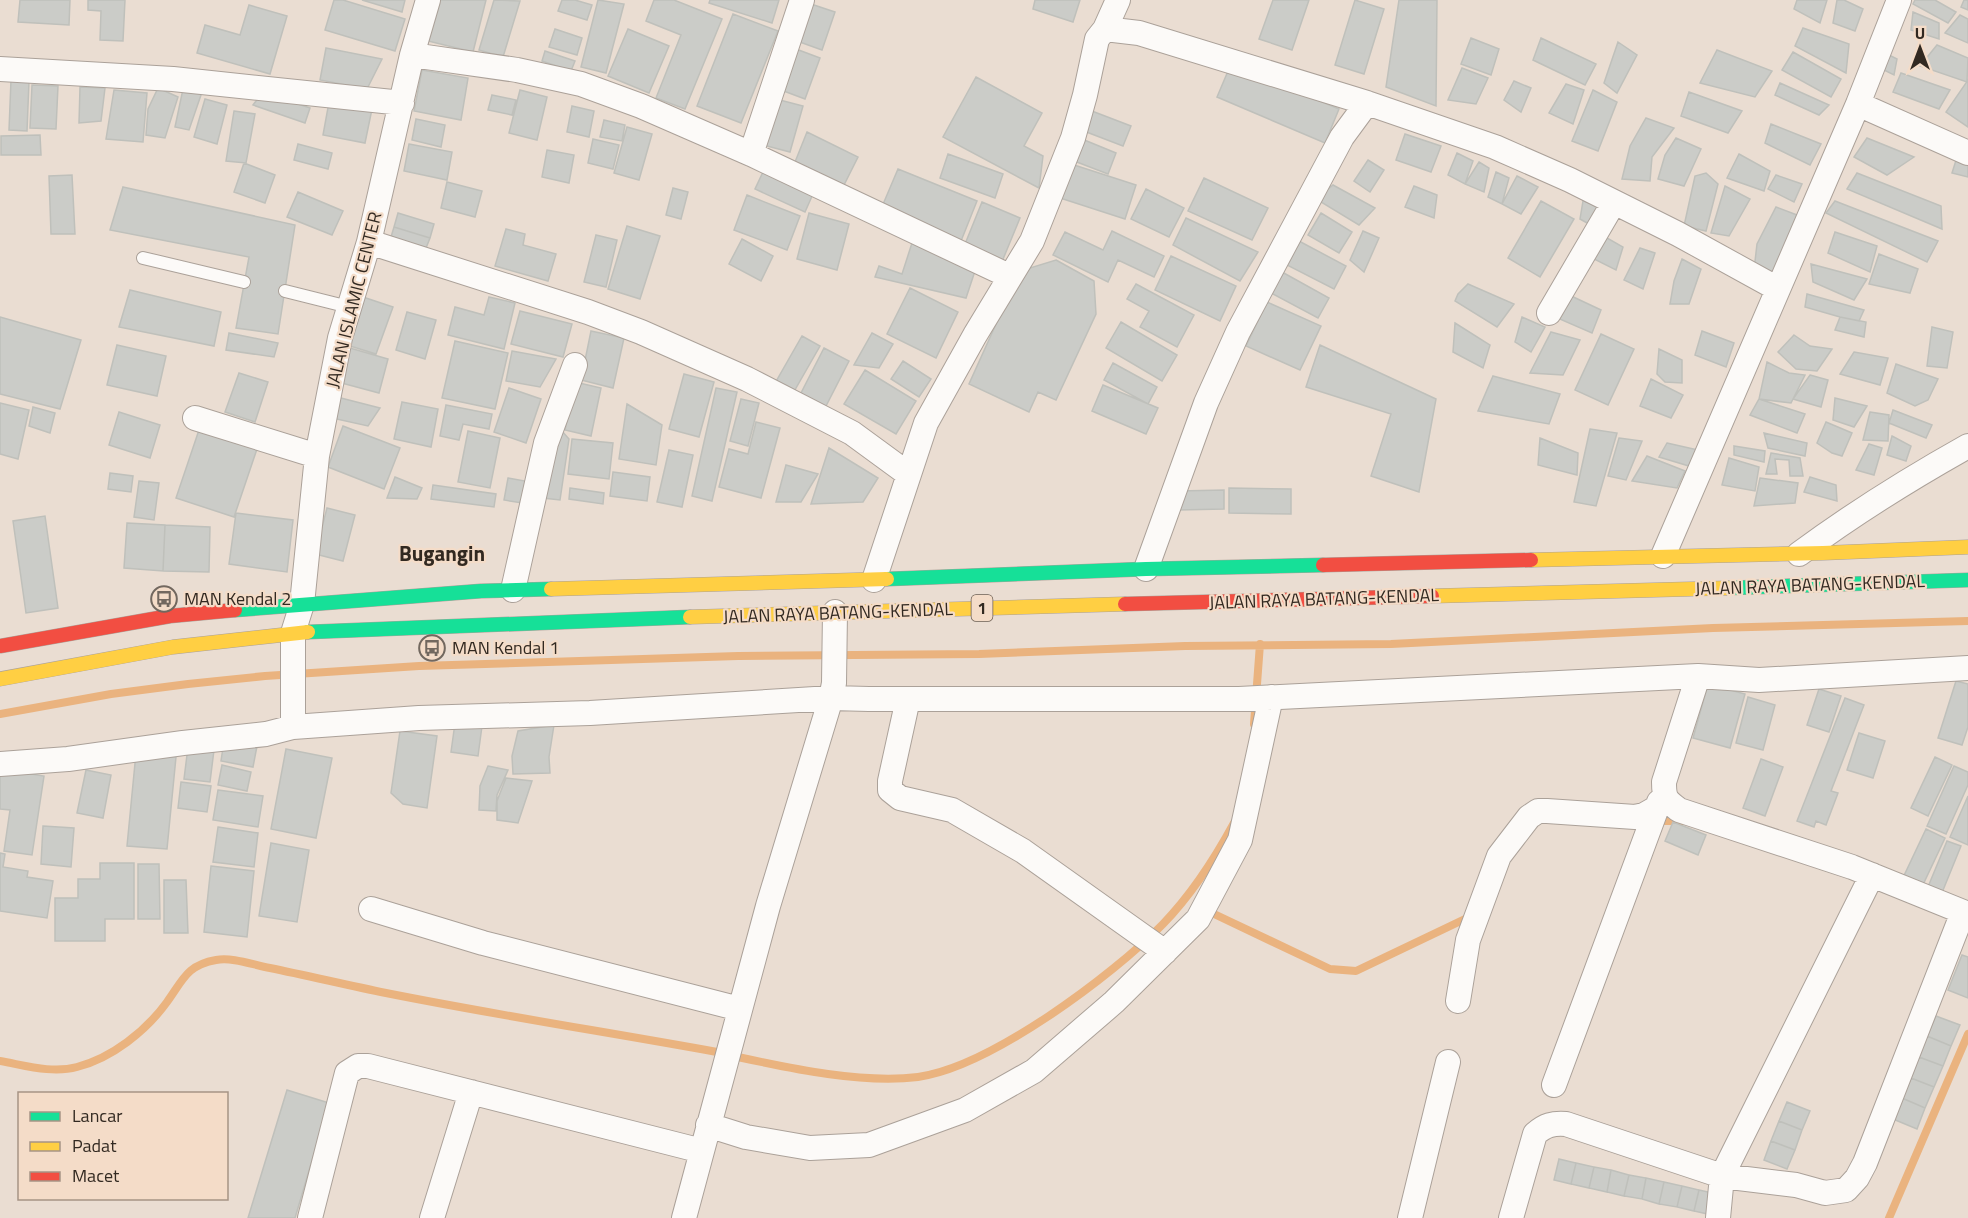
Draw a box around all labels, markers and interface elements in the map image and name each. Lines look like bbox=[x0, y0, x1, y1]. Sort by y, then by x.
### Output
north arrow bbox=[1890, 18, 1950, 78]
text: U bbox=[1915, 21, 1925, 45]
street label: JALAN ISLAMIC CENTER bbox=[319, 209, 388, 391]
district label: Bugangin bbox=[399, 537, 485, 569]
street label: JALAN RAYA BATANG-KENDAL bbox=[1695, 567, 1926, 602]
street label: JALAN RAYA BATANG-KENDAL bbox=[1209, 581, 1440, 616]
bus stop icon: MAN Kendal 2 bbox=[149, 584, 179, 614]
place label: MAN Kendal 2 bbox=[184, 585, 291, 612]
street label: JALAN RAYA BATANG-KENDAL bbox=[723, 595, 954, 630]
road number: 1 bbox=[972, 595, 992, 621]
bus stop icon: MAN Kendal 1 bbox=[417, 633, 447, 663]
place label: MAN Kendal 1 bbox=[452, 634, 559, 661]
legend bbox=[18, 1092, 228, 1200]
text: Lancar bbox=[72, 1102, 122, 1129]
text: Padat bbox=[72, 1132, 117, 1159]
text: Macet bbox=[72, 1162, 120, 1189]

